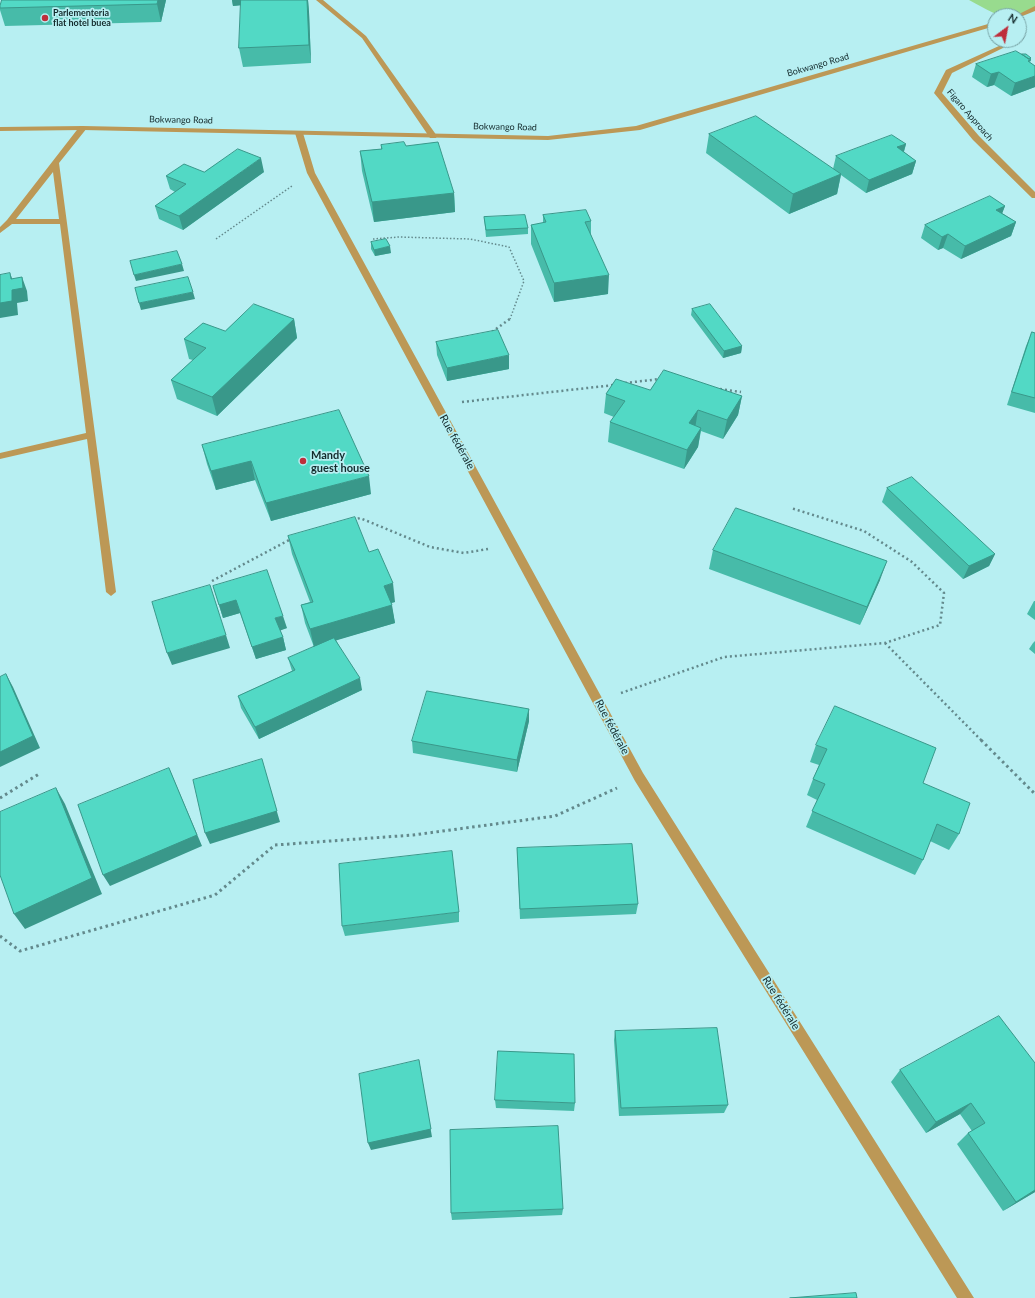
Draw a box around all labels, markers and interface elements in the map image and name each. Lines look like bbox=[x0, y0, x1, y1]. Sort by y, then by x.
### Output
place label: Parlementeria flat hotel buea bbox=[53, 8, 111, 29]
north arrow bbox=[987, 8, 1027, 48]
text: N bbox=[1006, 10, 1020, 26]
marker: Parlementeria flat hotel buea bbox=[40, 13, 50, 23]
street label: Bokwango Road bbox=[786, 51, 850, 79]
street label: Figaro Approach bbox=[945, 87, 995, 143]
street label: Bokwango Road bbox=[149, 114, 213, 126]
street label: Bokwango Road bbox=[473, 121, 537, 133]
street label: Rue fédérale bbox=[437, 412, 477, 472]
place label: Mandy guest house bbox=[311, 448, 370, 474]
marker: Mandy guest house bbox=[298, 456, 308, 466]
street label: Rue fédérale bbox=[592, 697, 632, 757]
street label: Rue fédérale bbox=[759, 974, 803, 1032]

